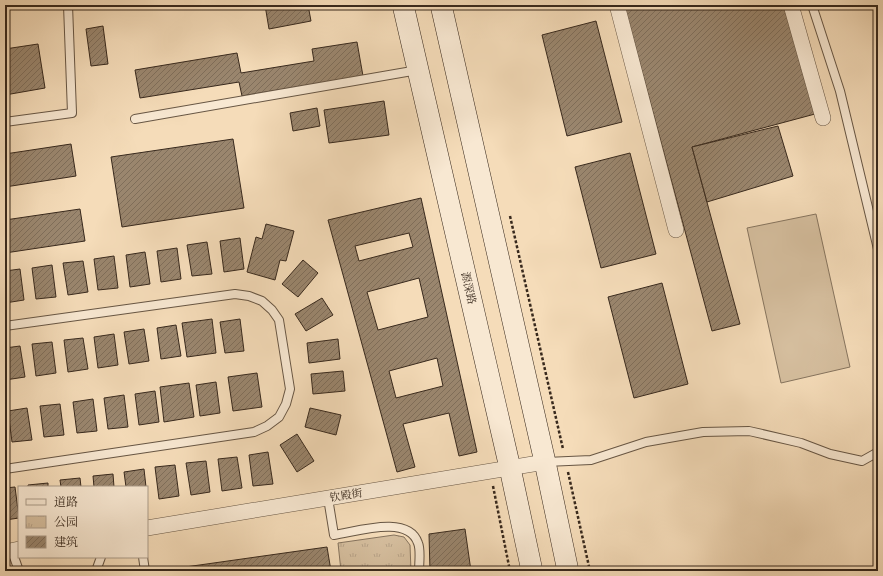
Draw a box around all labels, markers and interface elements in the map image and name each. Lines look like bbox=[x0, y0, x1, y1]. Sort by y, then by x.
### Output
street label: 源深路 bbox=[457, 271, 479, 306]
legend bbox=[18, 486, 148, 558]
street label: 钦殿街 bbox=[329, 486, 364, 505]
text: 道路 bbox=[54, 495, 78, 510]
text: 公园 bbox=[54, 515, 78, 530]
text: 建筑 bbox=[54, 535, 78, 550]

